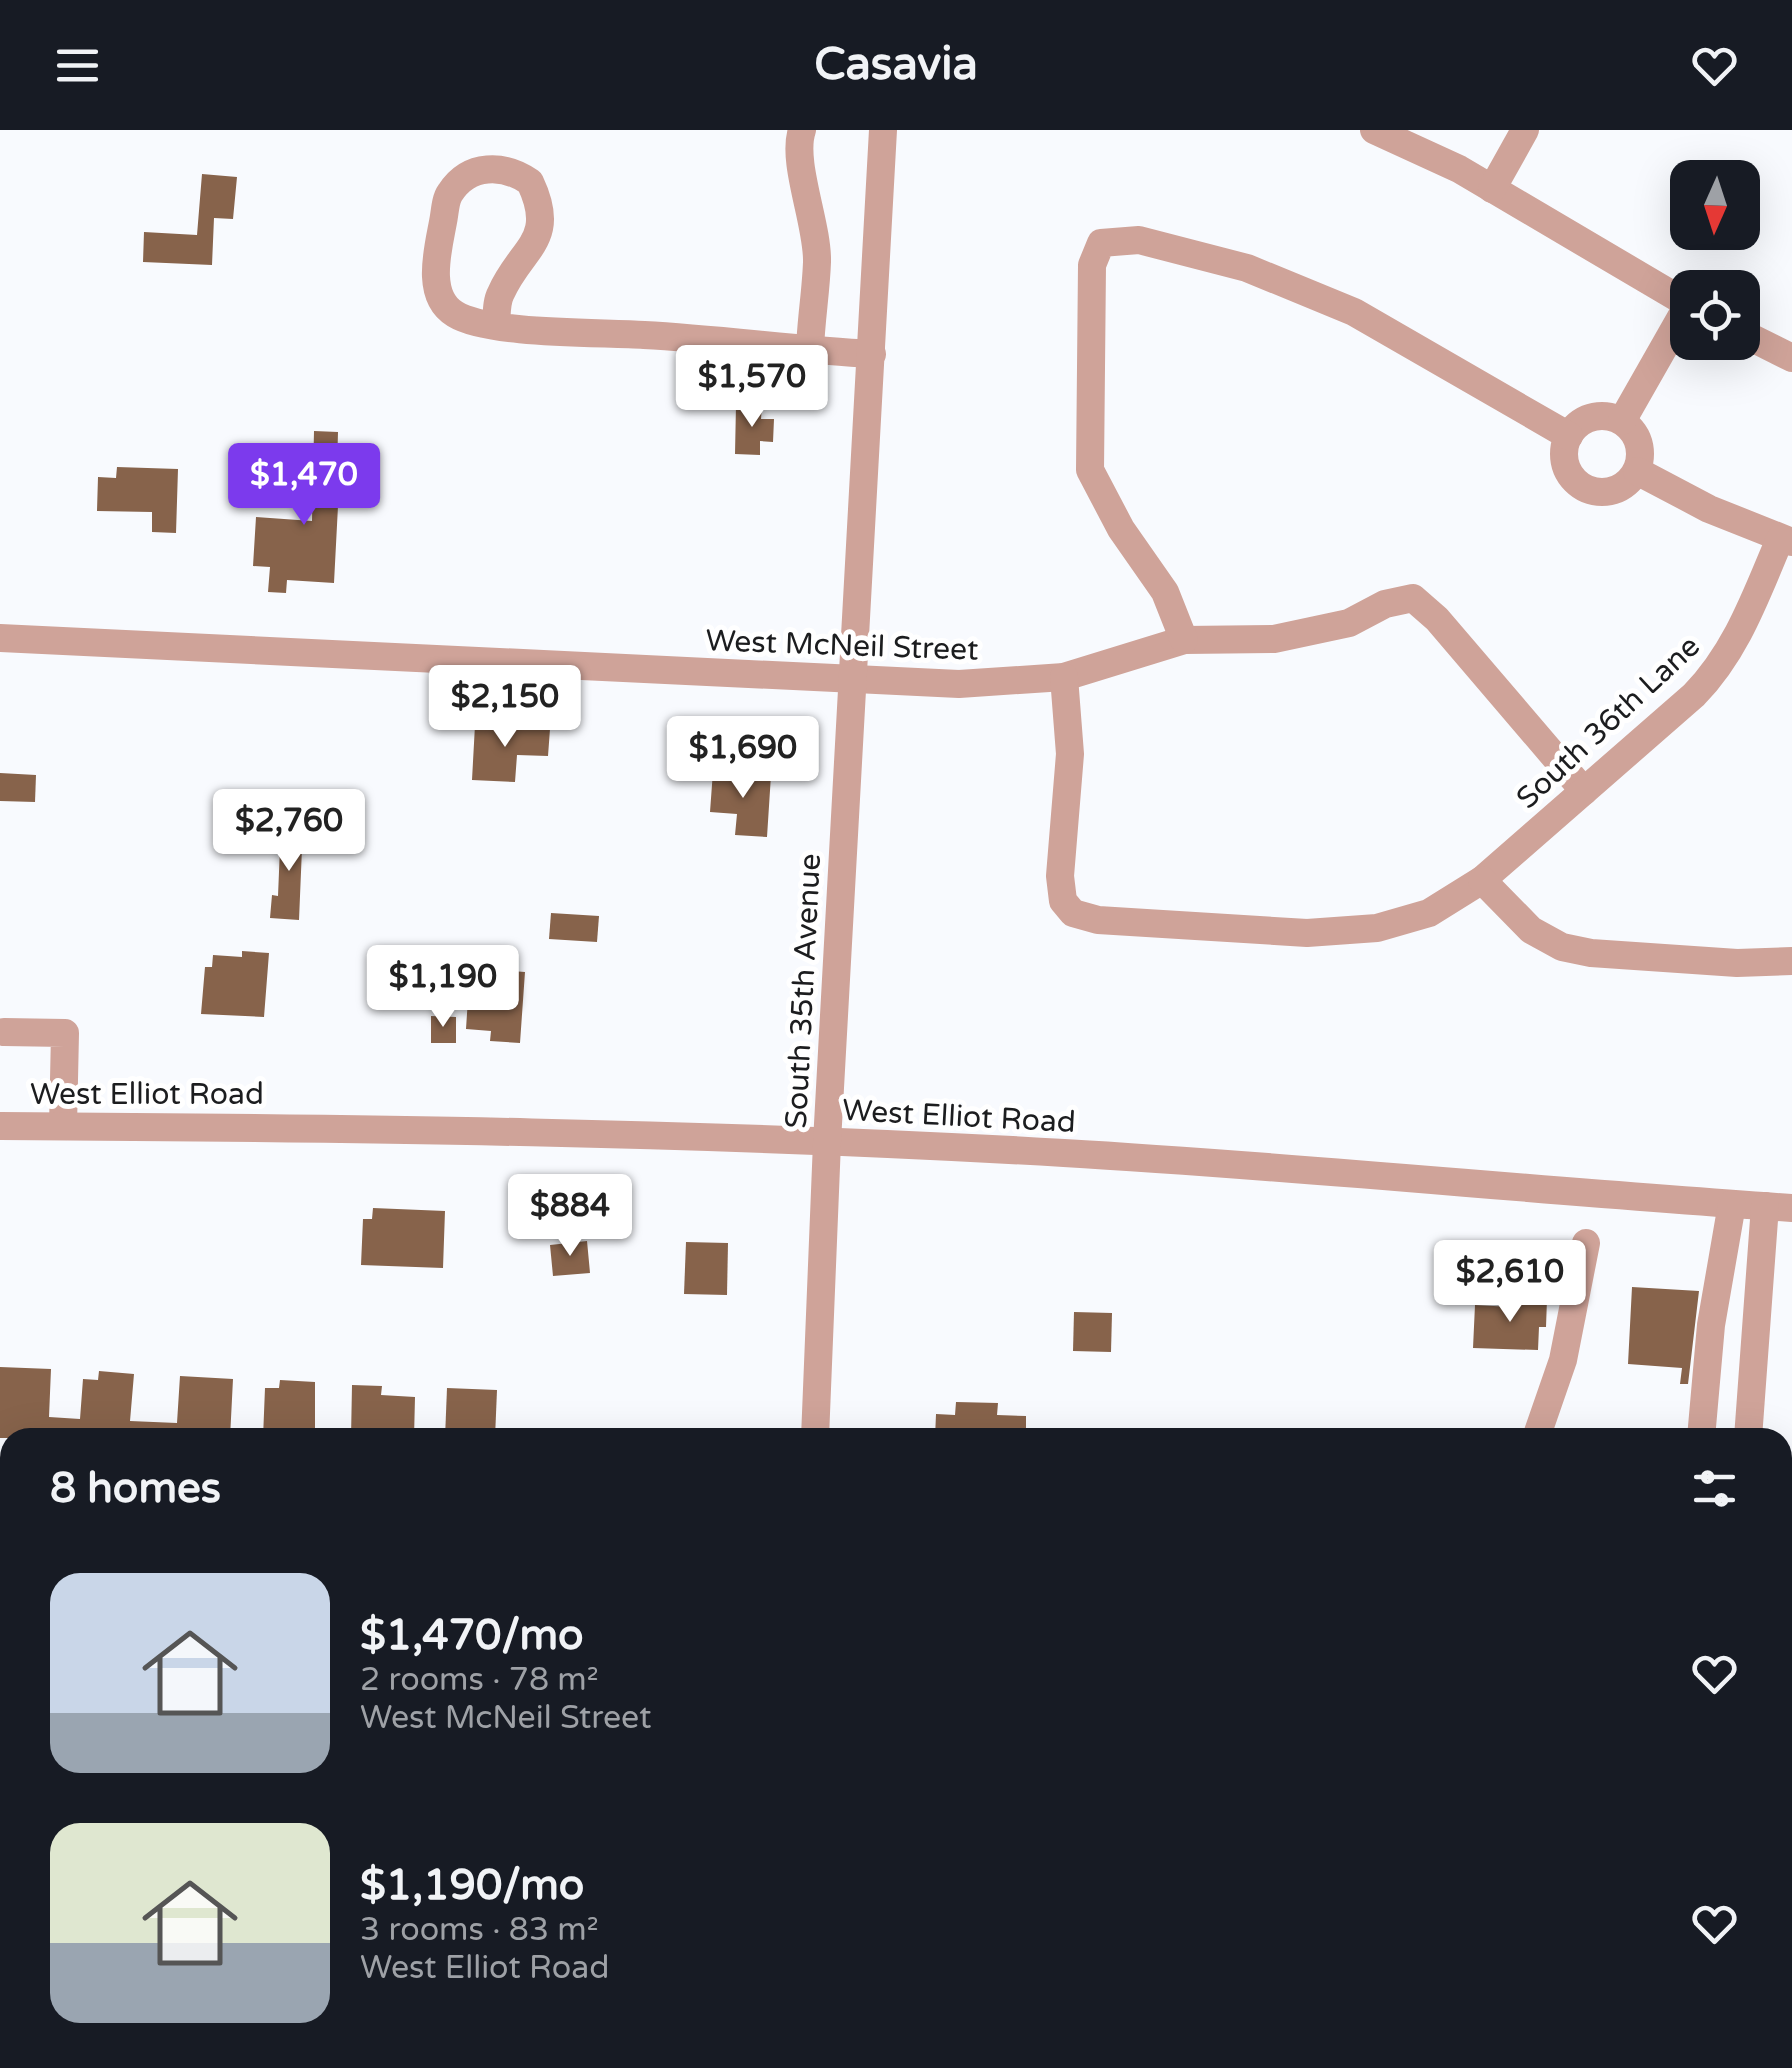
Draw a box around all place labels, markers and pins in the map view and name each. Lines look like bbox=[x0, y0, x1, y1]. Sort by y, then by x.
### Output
pin: $1,570 bbox=[671, 345, 833, 430]
pin: $1,470 bbox=[223, 443, 385, 528]
pin: $2,150 bbox=[424, 665, 586, 750]
pin: $1,690 bbox=[662, 716, 824, 801]
pin: $2,760 bbox=[208, 789, 370, 874]
pin: $1,190 bbox=[362, 945, 524, 1030]
pin: $884 bbox=[511, 1174, 629, 1259]
pin: $2,610 bbox=[1429, 1240, 1591, 1325]

